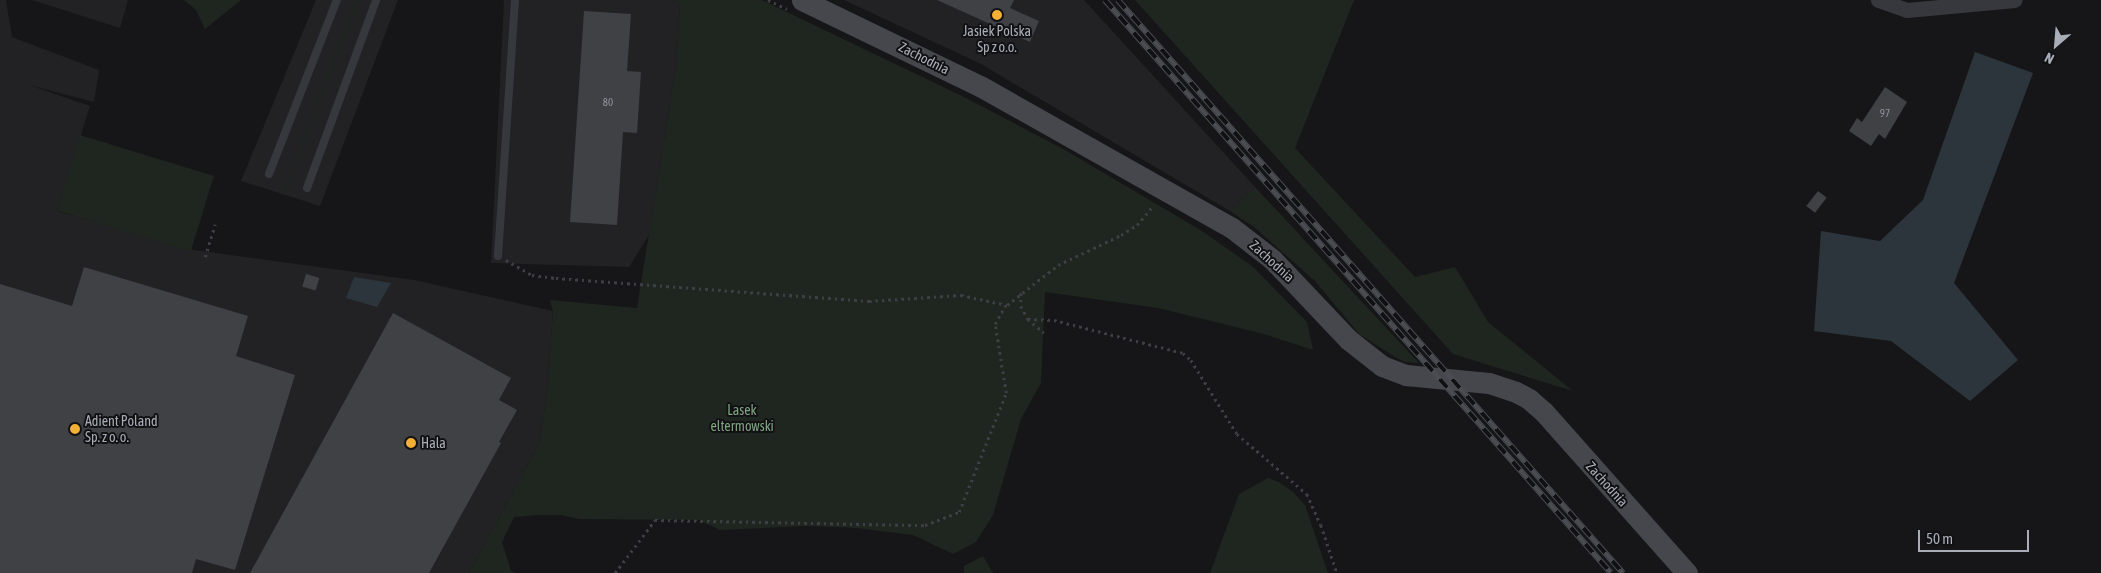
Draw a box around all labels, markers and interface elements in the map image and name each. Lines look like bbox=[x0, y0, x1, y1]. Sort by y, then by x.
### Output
marker: Jasiek Polska Sp z o.o. bbox=[991, 9, 1003, 21]
north arrow bbox=[2031, 20, 2081, 70]
place label: Jasiek Polska Sp z o.o. bbox=[963, 23, 1031, 56]
street label: Zachodnia bbox=[896, 38, 952, 78]
text: N bbox=[2042, 49, 2057, 67]
house number: 80 bbox=[603, 95, 613, 109]
house number: 97 bbox=[1880, 106, 1890, 120]
street label: Zachodnia bbox=[1246, 237, 1298, 285]
park label: Lasek eltermowski bbox=[710, 402, 774, 434]
place label: Adient Poland Sp. z o. o. bbox=[85, 413, 158, 446]
marker: Adient Poland Sp. z o. o. bbox=[69, 423, 81, 435]
place label: Hala bbox=[421, 435, 446, 451]
marker: Hala bbox=[405, 437, 417, 449]
street label: Zachodnia bbox=[1583, 458, 1631, 510]
scale bar bbox=[1921, 520, 2032, 552]
text: 50 m bbox=[1926, 530, 1953, 547]

